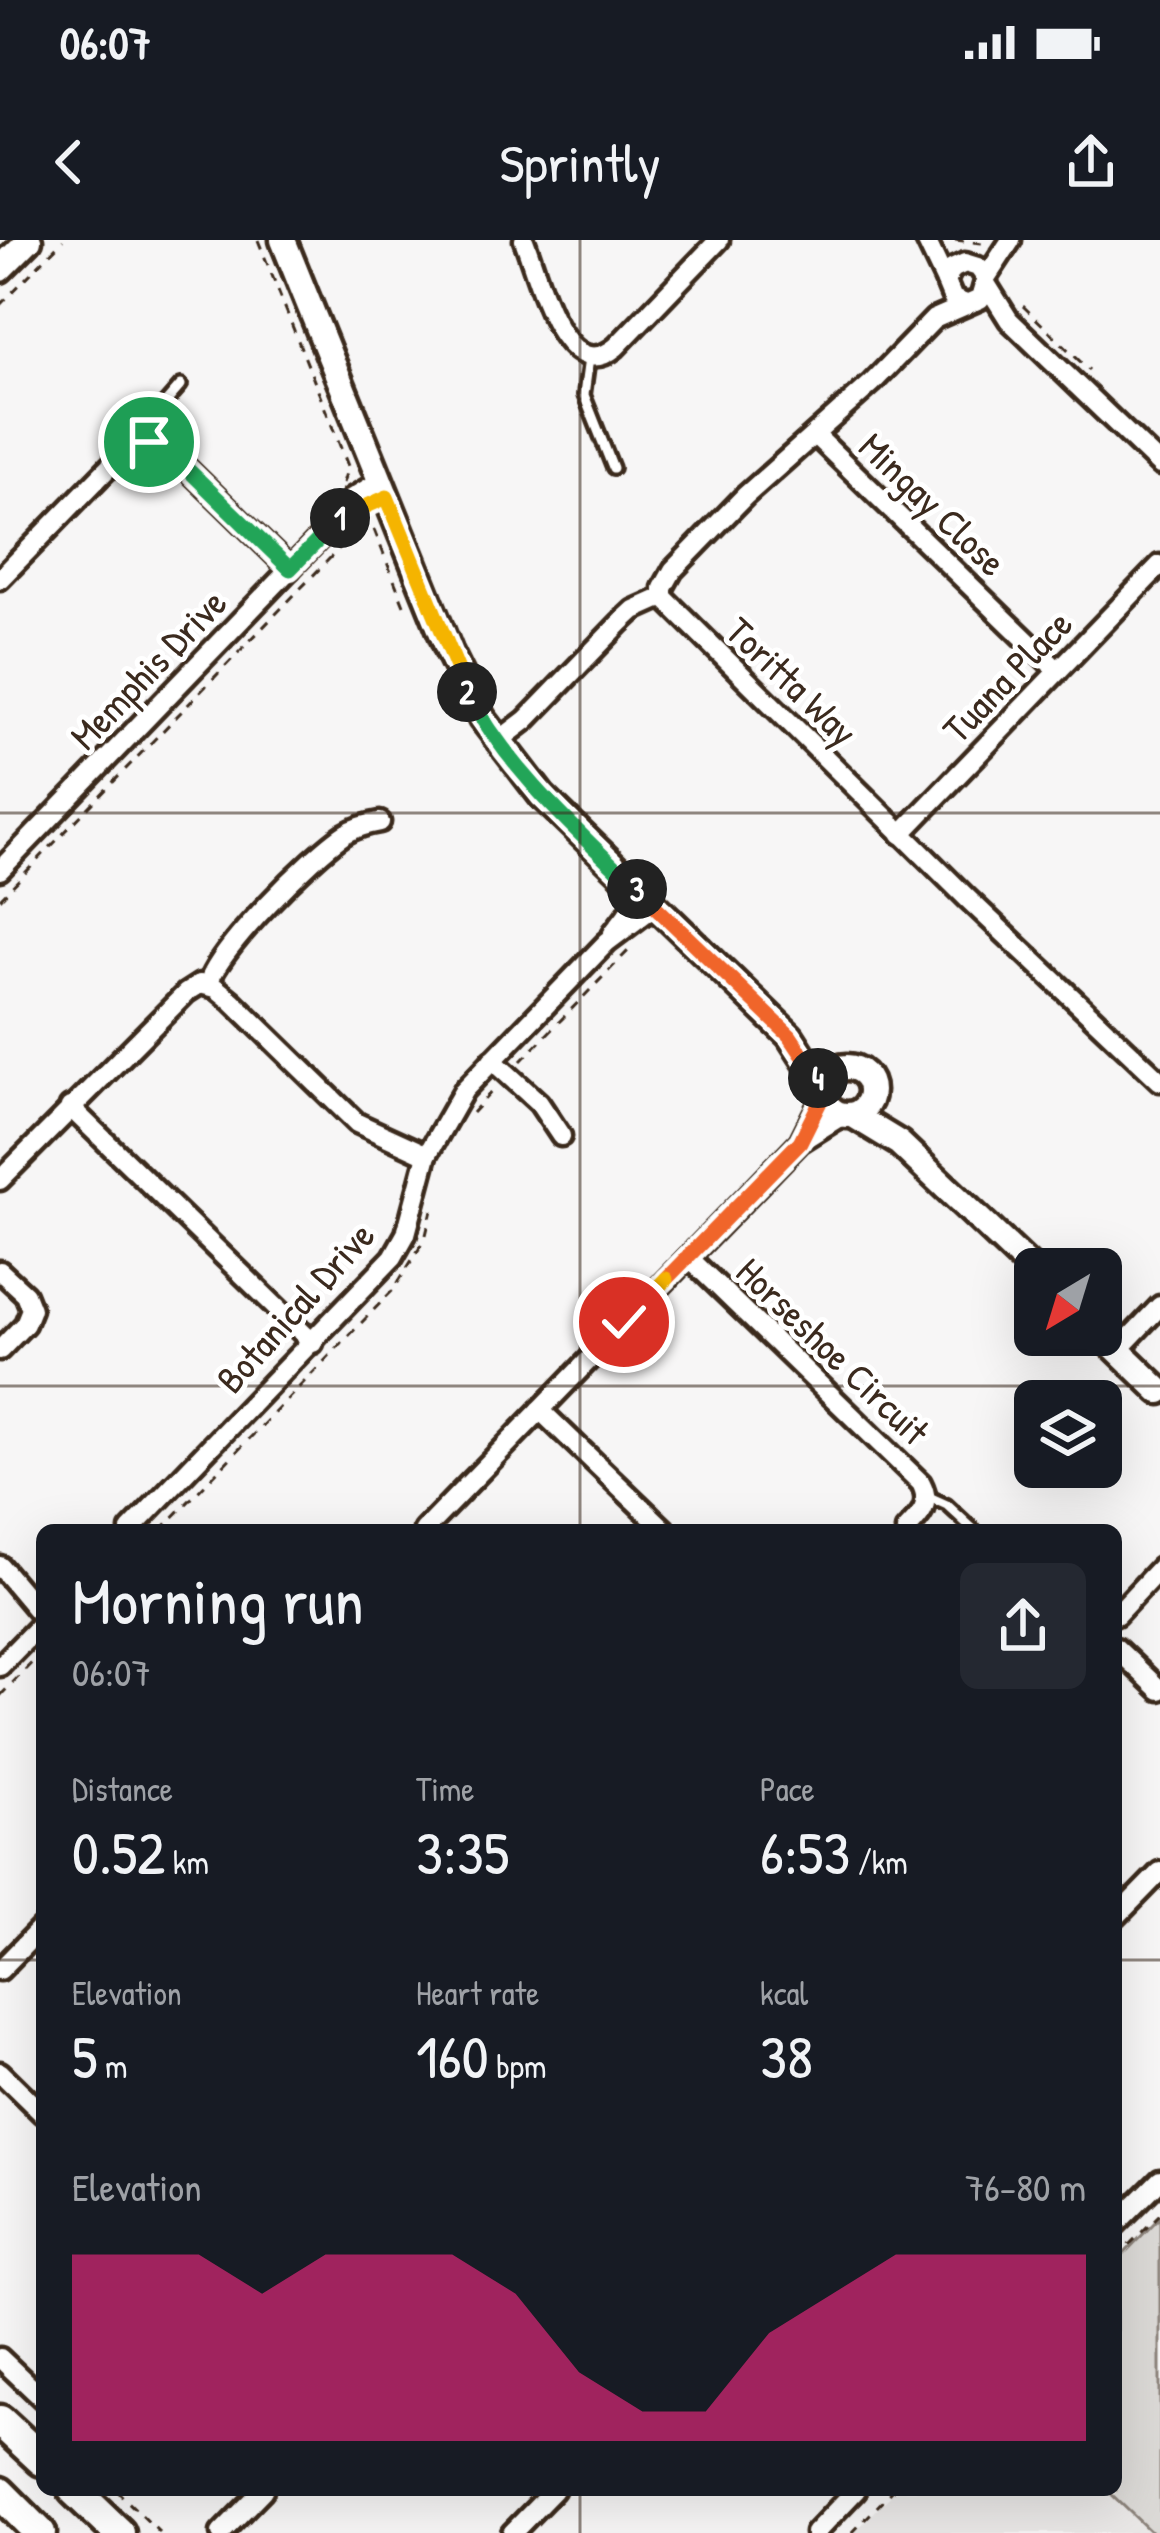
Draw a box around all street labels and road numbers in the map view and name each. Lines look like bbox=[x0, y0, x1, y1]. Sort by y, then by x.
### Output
street label: Mingay Close bbox=[848, 420, 1019, 587]
street label: Memphis Drive bbox=[58, 577, 238, 761]
street label: Tuana Place bbox=[930, 597, 1083, 754]
street label: Toritta Way bbox=[715, 604, 870, 757]
street label: Botanical Drive bbox=[203, 1210, 386, 1404]
street label: Horseshoe Circuit bbox=[725, 1245, 942, 1457]

